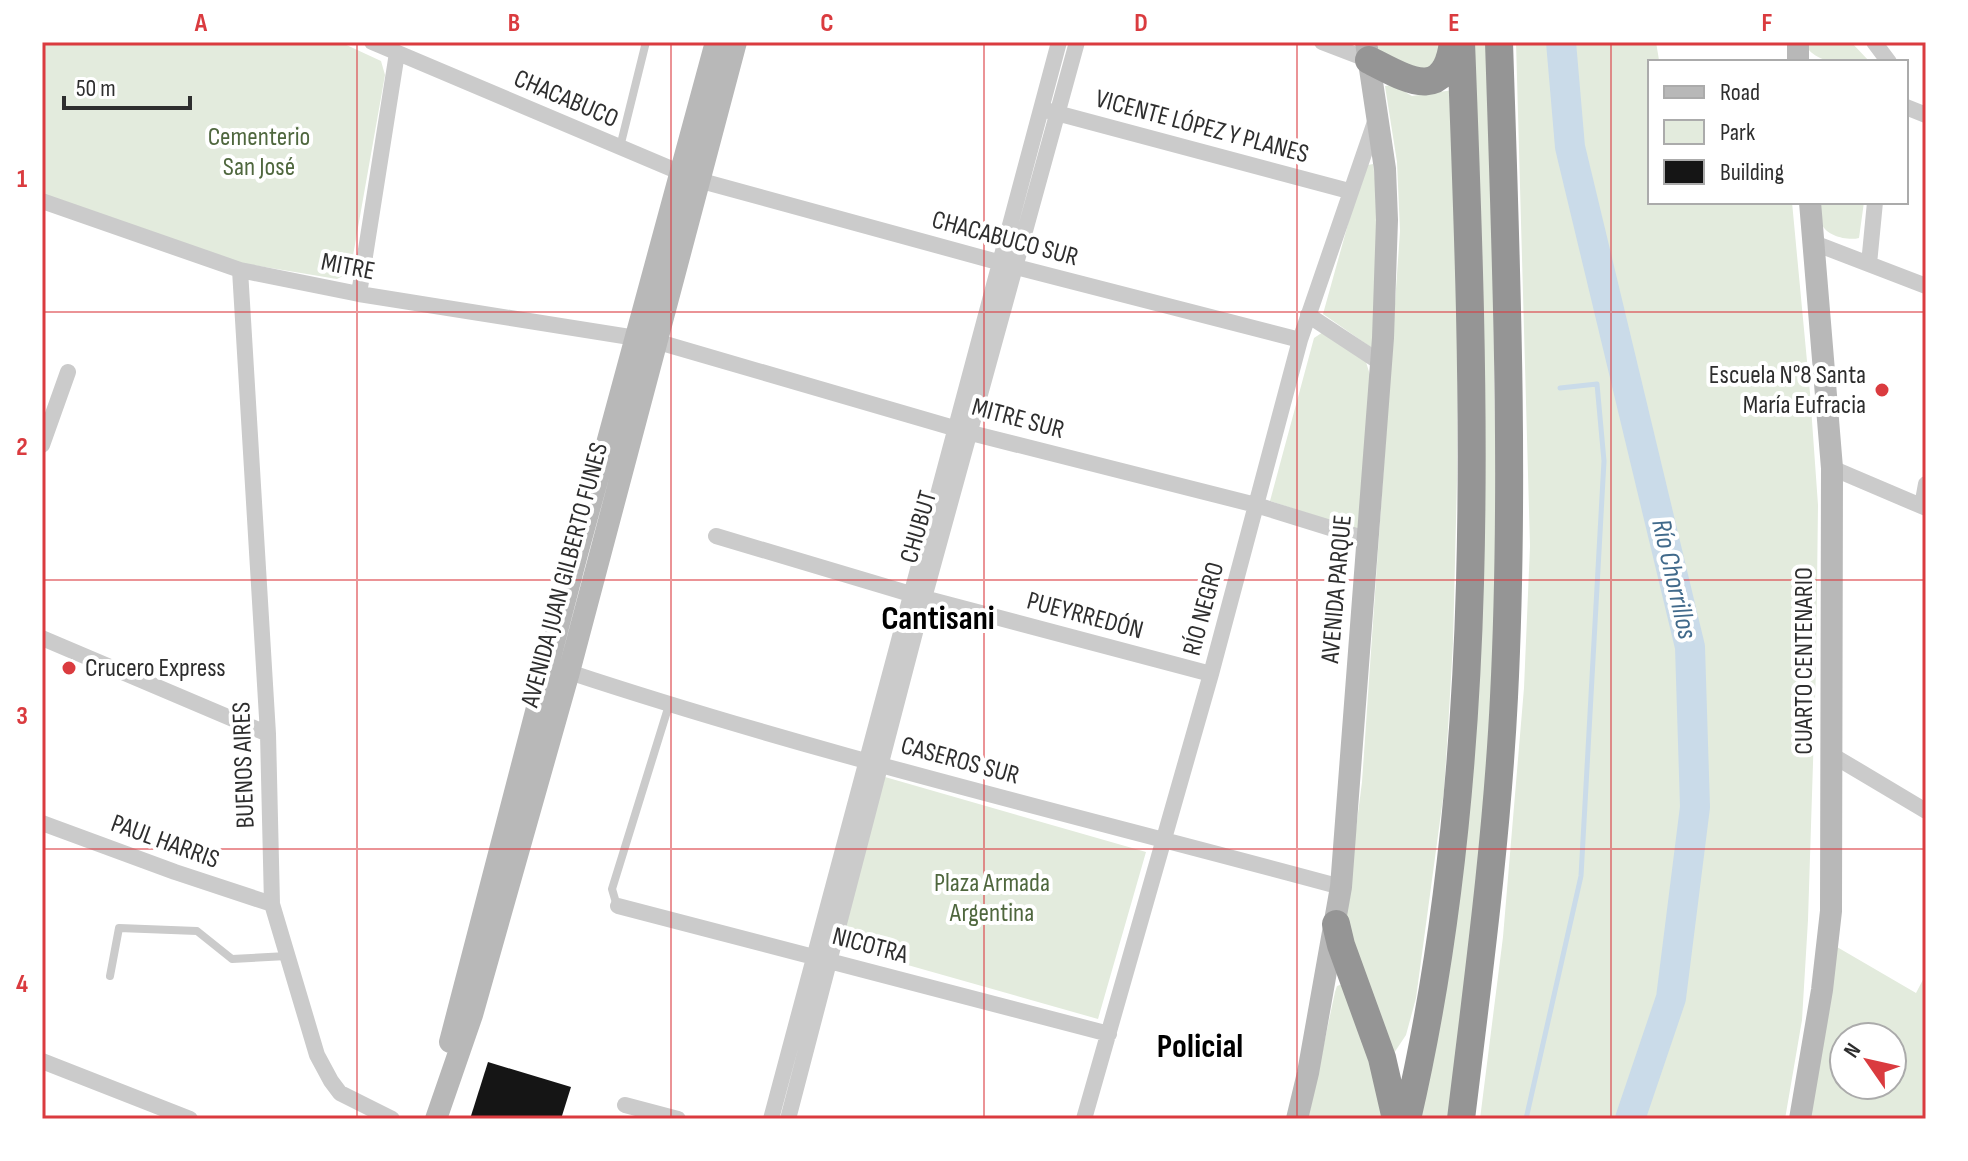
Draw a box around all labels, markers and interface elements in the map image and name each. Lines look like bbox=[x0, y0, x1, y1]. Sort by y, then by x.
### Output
text: A bbox=[194, 8, 208, 39]
text: B bbox=[508, 8, 520, 39]
text: C bbox=[820, 8, 834, 39]
text: D bbox=[1134, 8, 1148, 39]
text: E bbox=[1448, 8, 1460, 39]
text: F bbox=[1762, 8, 1773, 39]
scale bar bbox=[64, 60, 190, 110]
legend bbox=[1648, 60, 1908, 204]
street label: CHACABUCO bbox=[509, 63, 623, 135]
text: 50 m bbox=[76, 74, 116, 103]
text: Road bbox=[1720, 78, 1760, 107]
street label: VICENTE LÓPEZ Y PLANES bbox=[1092, 84, 1312, 170]
text: Park bbox=[1720, 118, 1755, 147]
park label: Cementerio San José bbox=[208, 122, 310, 183]
text: Building bbox=[1720, 158, 1784, 187]
text: 1 bbox=[17, 164, 27, 195]
street label: CHACABUCO SUR bbox=[928, 205, 1082, 273]
street label: MITRE bbox=[319, 247, 377, 287]
place label: Escuela N°8 Santa María Eufracia bbox=[1709, 360, 1866, 421]
marker: Escuela N°8 Santa María Eufracia bbox=[1873, 381, 1891, 399]
street label: MITRE SUR bbox=[969, 392, 1067, 446]
text: 2 bbox=[16, 432, 28, 463]
street label: AVENIDA JUAN GILBERTO FUNES bbox=[515, 439, 615, 712]
street label: CHUBUT bbox=[894, 487, 944, 567]
street label: AVENIDA PARQUE bbox=[1315, 514, 1359, 665]
water label: Río Chorrillos bbox=[1644, 516, 1704, 642]
street label: RÍO NEGRO bbox=[1177, 559, 1231, 659]
street label: CUARTO CENTENARIO bbox=[1789, 567, 1820, 755]
street label: PUEYRREDÓN bbox=[1024, 586, 1146, 646]
district label: Cantisani bbox=[881, 598, 995, 639]
place label: Crucero Express bbox=[85, 653, 226, 684]
marker: Crucero Express bbox=[60, 659, 78, 677]
text: 3 bbox=[16, 701, 28, 732]
street label: BUENOS AIRES bbox=[226, 701, 262, 829]
street label: CASEROS SUR bbox=[897, 730, 1023, 792]
street label: PAUL HARRIS bbox=[107, 808, 223, 876]
park label: Plaza Armada Argentina bbox=[934, 868, 1050, 929]
street label: NICOTRA bbox=[829, 921, 912, 971]
text: 4 bbox=[16, 969, 28, 1000]
north arrow bbox=[1828, 1021, 1908, 1101]
district label: Policial bbox=[1157, 1026, 1243, 1067]
text: N bbox=[1838, 1038, 1867, 1063]

